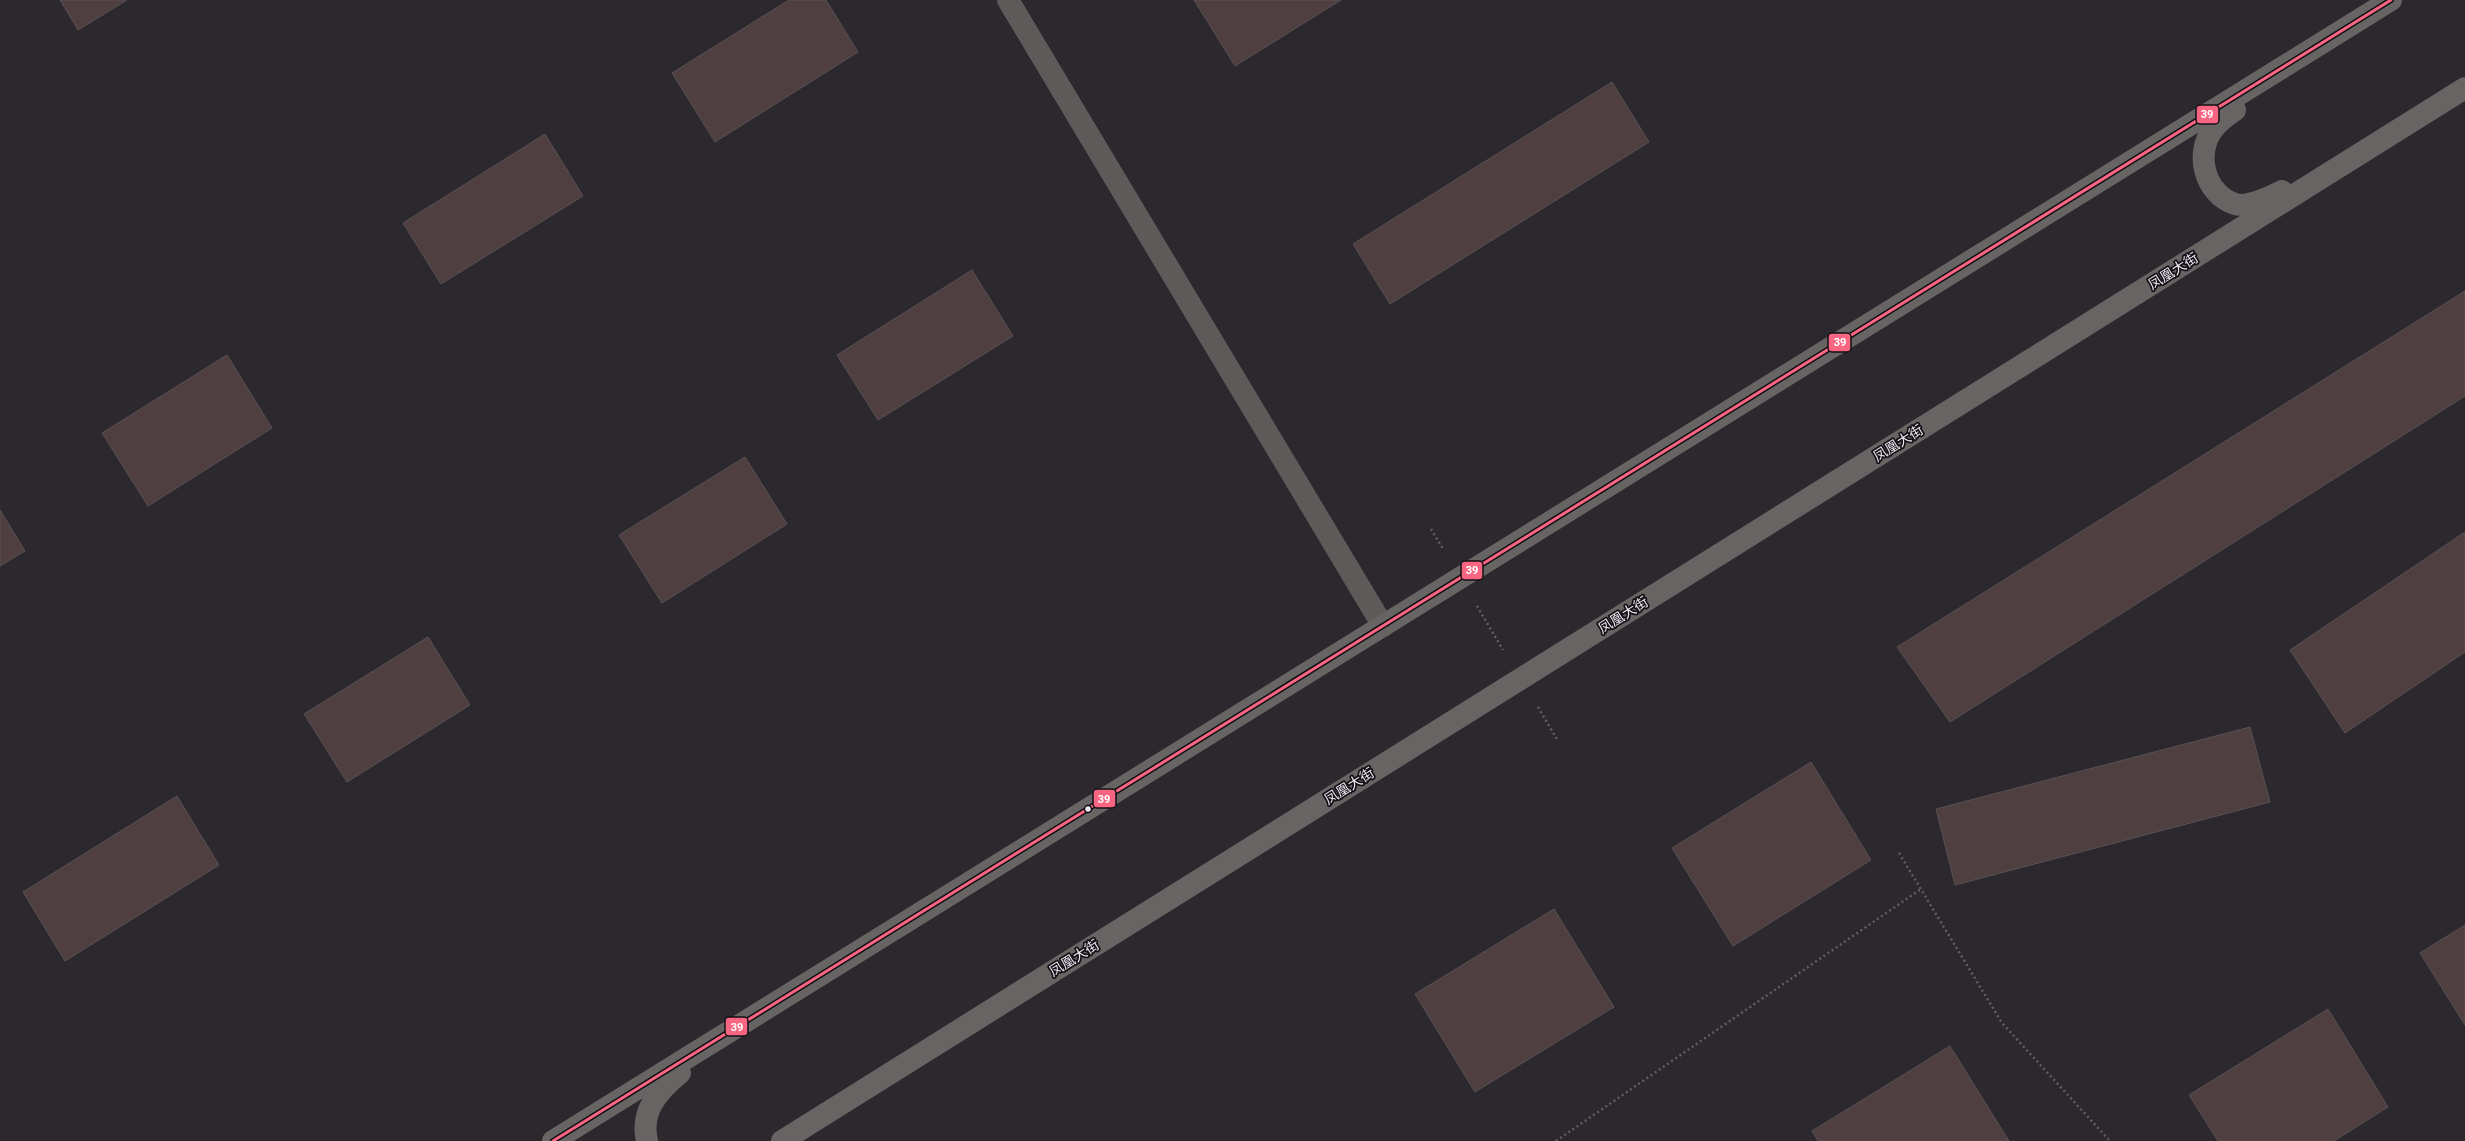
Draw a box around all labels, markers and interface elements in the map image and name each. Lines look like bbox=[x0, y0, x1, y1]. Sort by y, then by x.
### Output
line badge: 39 bbox=[2196, 105, 2219, 124]
text: 39 bbox=[2201, 108, 2213, 121]
street label: 凤凰大街 bbox=[2145, 249, 2201, 293]
line badge: 39 bbox=[1828, 333, 1851, 352]
text: 39 bbox=[1834, 336, 1846, 349]
street label: 凤凰大街 bbox=[1870, 421, 1926, 465]
line badge: 39 bbox=[1461, 561, 1483, 580]
text: 39 bbox=[1466, 564, 1478, 577]
street label: 凤凰大街 bbox=[1595, 593, 1651, 637]
street label: 凤凰大街 bbox=[1321, 764, 1377, 808]
line badge: 39 bbox=[1093, 789, 1116, 808]
text: 39 bbox=[1098, 793, 1110, 806]
unlabelled marker bbox=[1083, 804, 1093, 814]
street label: 凤凰大街 bbox=[1046, 936, 1102, 980]
line badge: 39 bbox=[725, 1017, 748, 1036]
text: 39 bbox=[731, 1021, 743, 1034]

